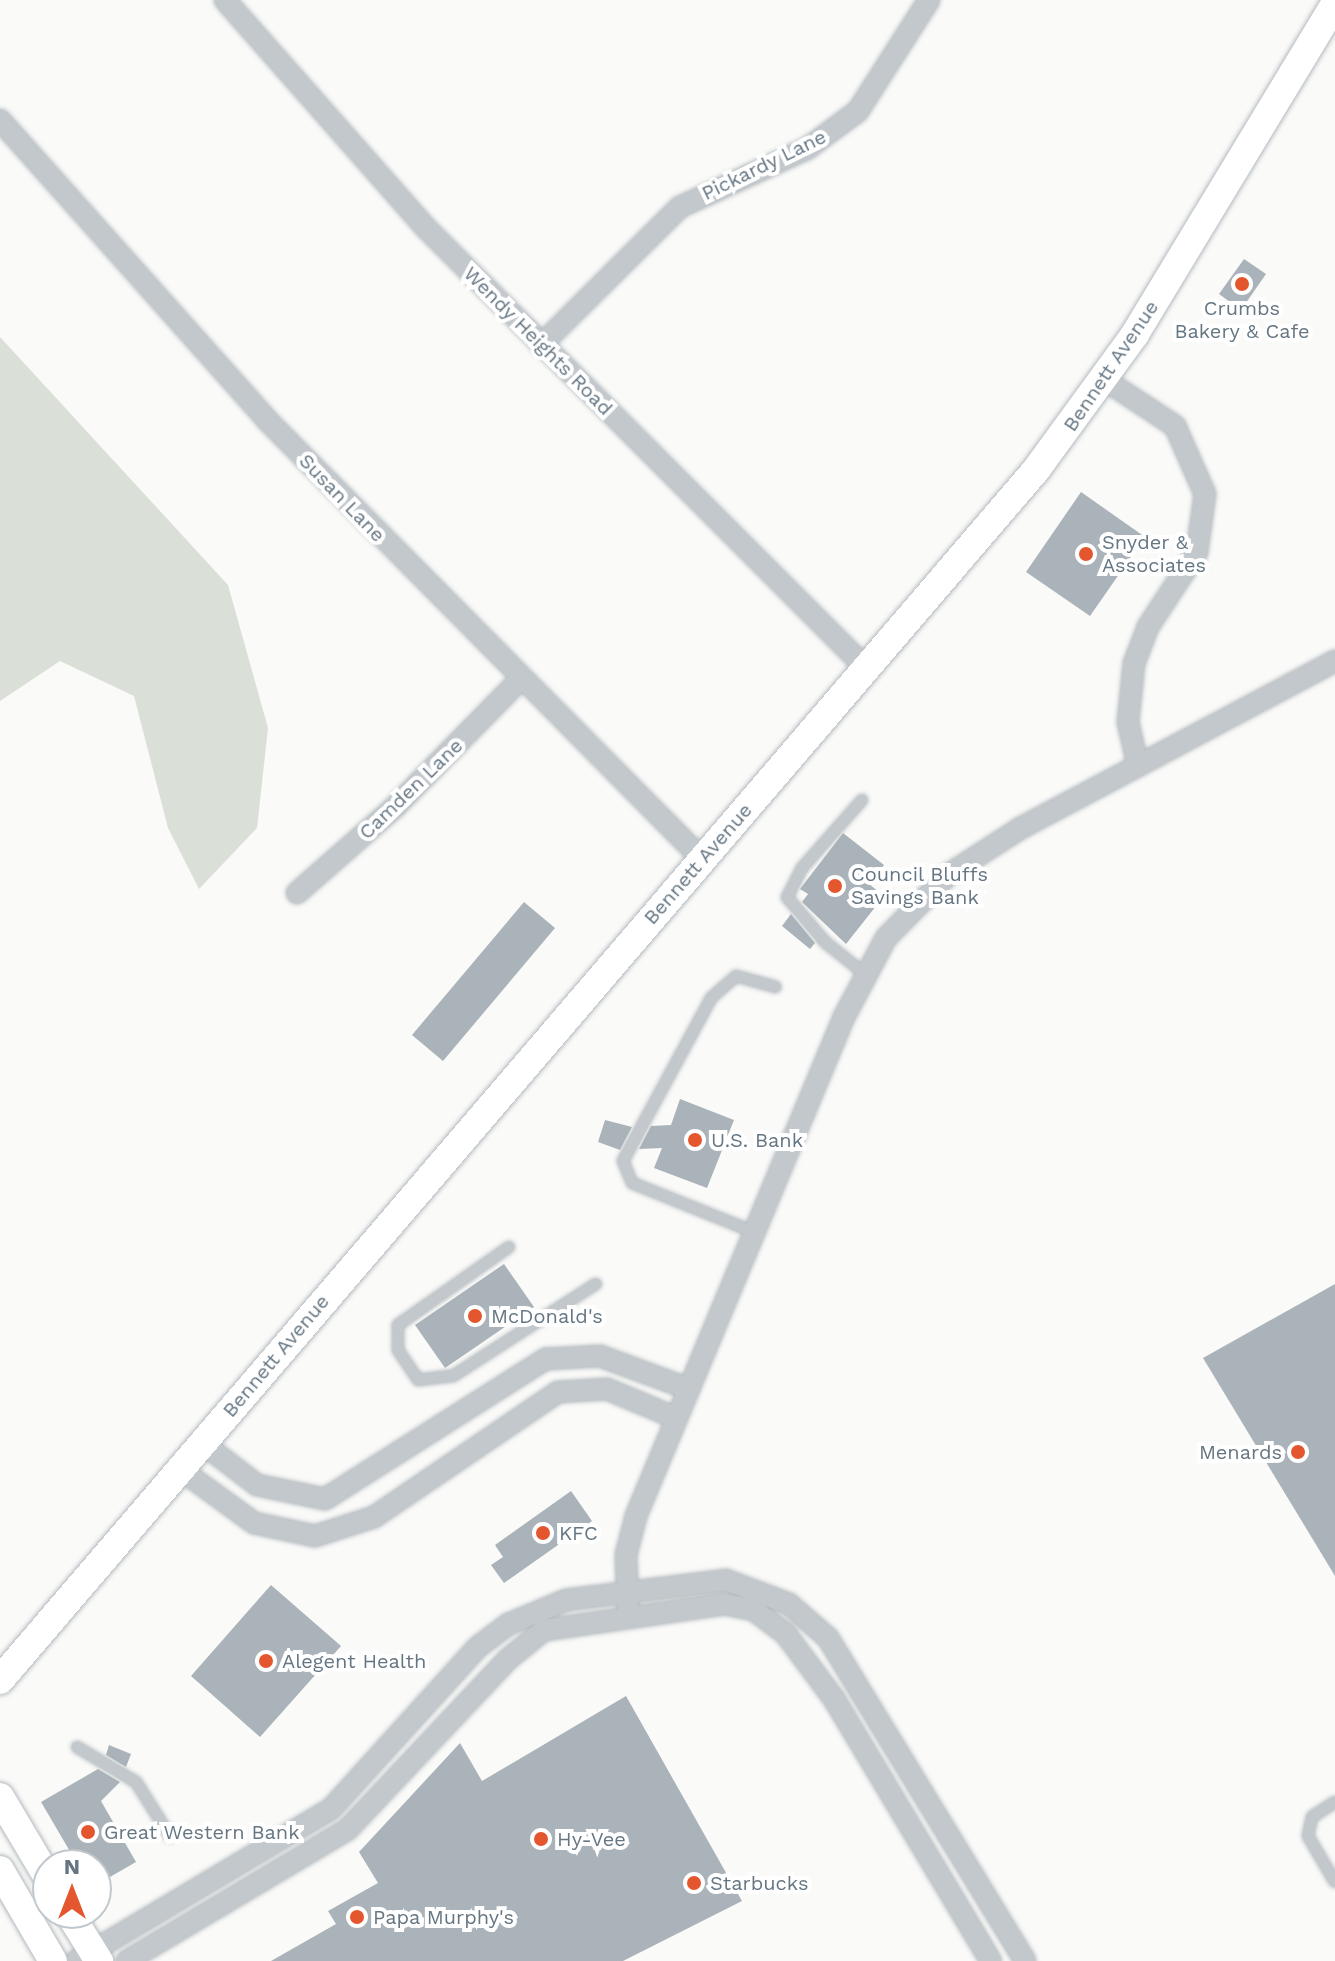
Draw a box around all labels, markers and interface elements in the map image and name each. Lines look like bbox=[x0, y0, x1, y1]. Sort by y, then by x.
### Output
street label: Pickardy Lane bbox=[698, 124, 830, 206]
street label: Wendy Heights Road bbox=[458, 261, 618, 421]
marker: Crumbs Bakery & Cafe bbox=[1233, 275, 1251, 293]
street label: Bennett Avenue bbox=[1058, 296, 1164, 436]
place label: Crumbs Bakery & Cafe bbox=[1174, 296, 1310, 343]
street label: Susan Lane bbox=[294, 449, 390, 547]
place label: Snyder & Associates bbox=[1102, 530, 1206, 577]
marker: Snyder & Associates bbox=[1077, 545, 1095, 563]
street label: Camden Lane bbox=[354, 734, 468, 844]
street label: Bennett Avenue bbox=[639, 798, 757, 930]
place label: Council Bluffs Savings Bank bbox=[851, 862, 989, 909]
marker: Council Bluffs Savings Bank bbox=[826, 877, 844, 895]
place label: U.S. Bank bbox=[711, 1128, 803, 1152]
marker: U.S. Bank bbox=[686, 1131, 704, 1149]
street label: Bennett Avenue bbox=[217, 1289, 335, 1423]
place label: McDonald's bbox=[491, 1304, 603, 1328]
marker: McDonald's bbox=[466, 1307, 484, 1325]
place label: Menards bbox=[1199, 1440, 1282, 1464]
marker: Menards bbox=[1289, 1443, 1307, 1461]
place label: KFC bbox=[559, 1521, 598, 1545]
marker: KFC bbox=[534, 1524, 552, 1542]
place label: Alegent Health bbox=[282, 1649, 426, 1673]
marker: Alegent Health bbox=[257, 1652, 275, 1670]
place label: Great Western Bank bbox=[104, 1820, 300, 1844]
marker: Great Western Bank bbox=[79, 1823, 97, 1841]
place label: Hy-Vee bbox=[557, 1827, 626, 1851]
marker: Hy-Vee bbox=[532, 1830, 550, 1848]
north arrow bbox=[32, 1849, 112, 1929]
text: N bbox=[64, 1854, 80, 1879]
place label: Starbucks bbox=[710, 1871, 808, 1895]
marker: Starbucks bbox=[685, 1874, 703, 1892]
place label: Papa Murphy's bbox=[373, 1905, 515, 1929]
marker: Papa Murphy's bbox=[348, 1908, 366, 1926]

